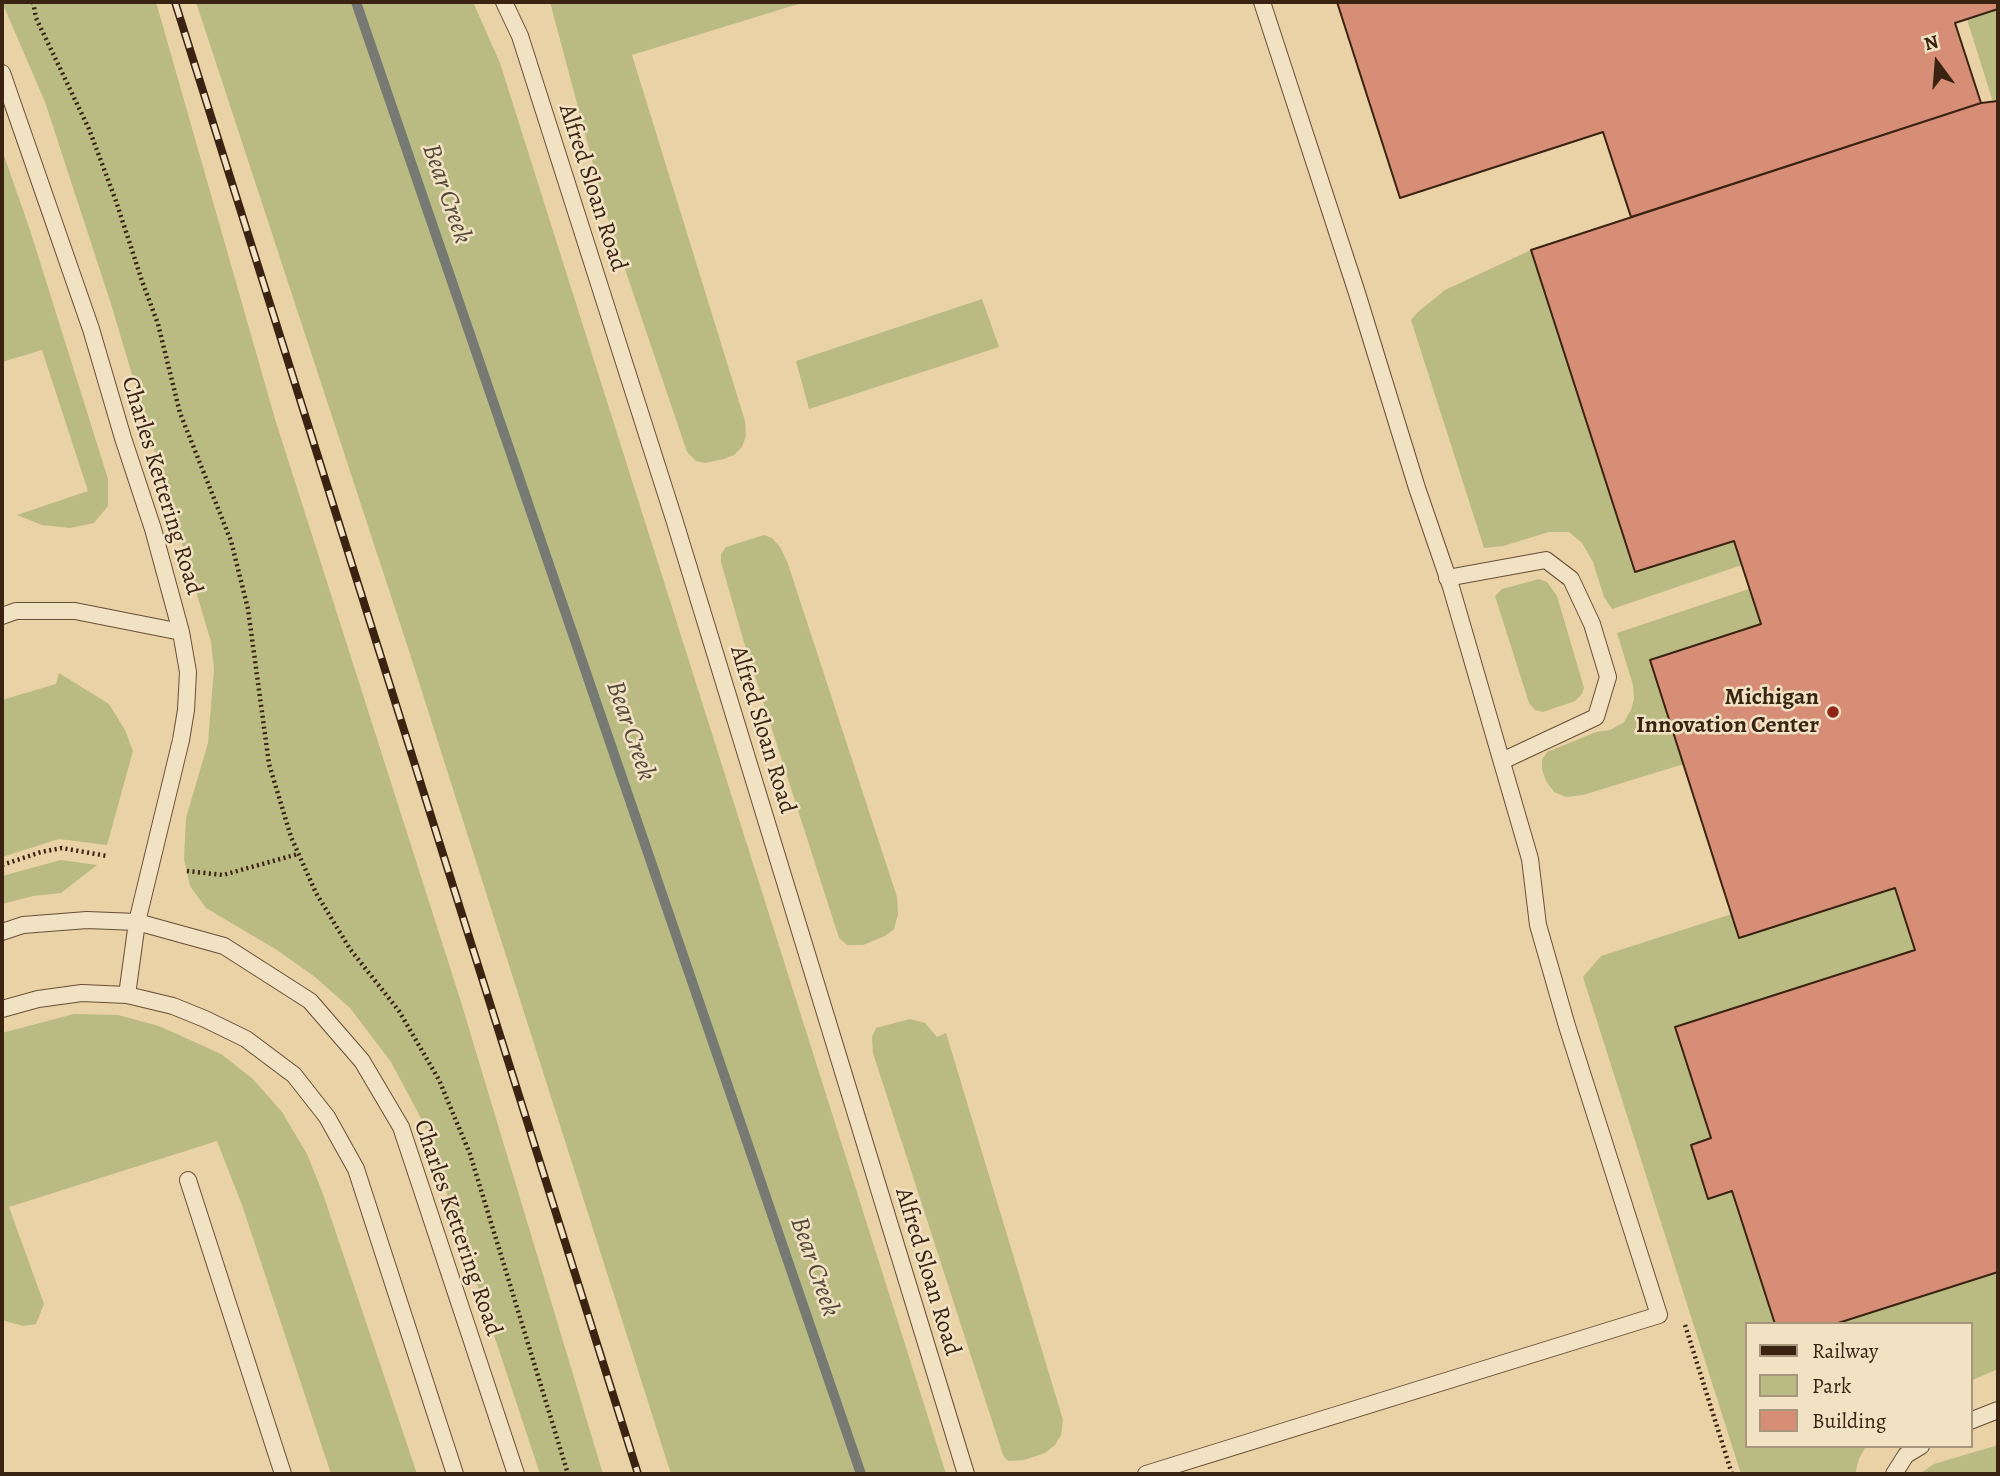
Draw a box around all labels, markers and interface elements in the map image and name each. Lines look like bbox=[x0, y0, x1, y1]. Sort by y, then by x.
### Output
north arrow bbox=[1902, 28, 1972, 98]
text: N bbox=[1921, 28, 1941, 57]
street label: Alfred Sloan Road bbox=[551, 101, 633, 275]
water label: Bear Creek bbox=[414, 140, 478, 248]
street label: Charles Kettering Road bbox=[114, 373, 208, 599]
street label: Alfred Sloan Road bbox=[723, 643, 801, 817]
water label: Bear Creek bbox=[598, 677, 662, 785]
place label: Michigan Innovation Center bbox=[1636, 684, 1819, 740]
marker: Michigan Innovation Center bbox=[1825, 704, 1841, 720]
street label: Charles Kettering Road bbox=[406, 1116, 508, 1340]
street label: Alfred Sloan Road bbox=[888, 1185, 966, 1359]
water label: Bear Creek bbox=[782, 1213, 846, 1321]
legend bbox=[1744, 1322, 1972, 1448]
text: Railway bbox=[1812, 1337, 1878, 1365]
text: Park bbox=[1812, 1372, 1851, 1400]
text: Building bbox=[1812, 1407, 1886, 1435]

